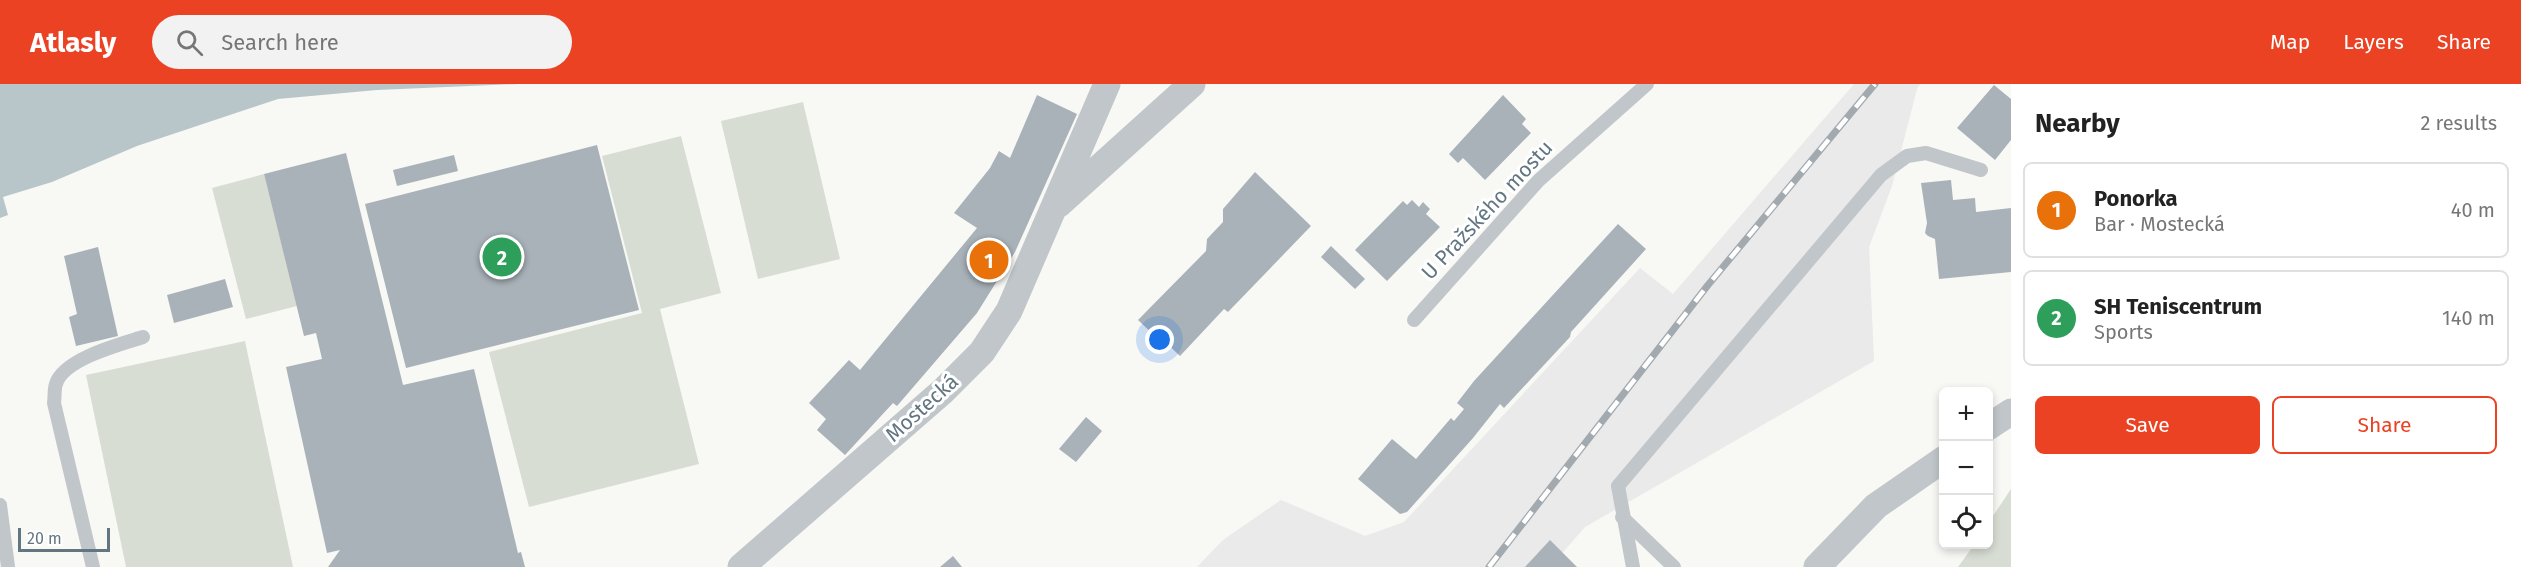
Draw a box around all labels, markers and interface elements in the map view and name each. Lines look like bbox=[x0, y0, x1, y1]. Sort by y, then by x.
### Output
search box bbox=[152, 15, 572, 69]
text: Atlasly bbox=[30, 26, 116, 59]
icon: search bbox=[173, 26, 206, 59]
text: Search here bbox=[221, 29, 339, 56]
text: Map bbox=[2270, 29, 2310, 55]
text: Layers bbox=[2343, 29, 2404, 55]
text: Share bbox=[2437, 29, 2491, 55]
text: Nearby bbox=[2035, 108, 2120, 139]
text: 2 results bbox=[2420, 111, 2497, 135]
street label: U Pražského mostu bbox=[1416, 135, 1558, 285]
text: Ponorka bbox=[2094, 185, 2178, 212]
text: 1 bbox=[2052, 198, 2061, 222]
text: 40 m bbox=[2451, 198, 2495, 222]
text: Bar · Mostecká bbox=[2094, 212, 2225, 236]
pin: 2 bbox=[482, 234, 522, 279]
pin: 1 bbox=[970, 238, 1008, 282]
text: SH Teniscentrum bbox=[2094, 293, 2262, 320]
text: 2 bbox=[2051, 306, 2062, 330]
text: 140 m bbox=[2442, 306, 2495, 330]
text: Sports bbox=[2094, 320, 2153, 344]
your location bbox=[1145, 325, 1174, 354]
street label: Mostecká bbox=[880, 369, 964, 447]
map controls bbox=[1939, 387, 1993, 549]
button: + bbox=[1939, 387, 1993, 441]
button: Save bbox=[2035, 396, 2260, 454]
button: Share bbox=[2272, 396, 2497, 454]
button: − bbox=[1939, 441, 1993, 495]
button: locate bbox=[1939, 495, 1993, 549]
scale bar bbox=[18, 525, 110, 552]
text: 20 m bbox=[27, 529, 62, 548]

